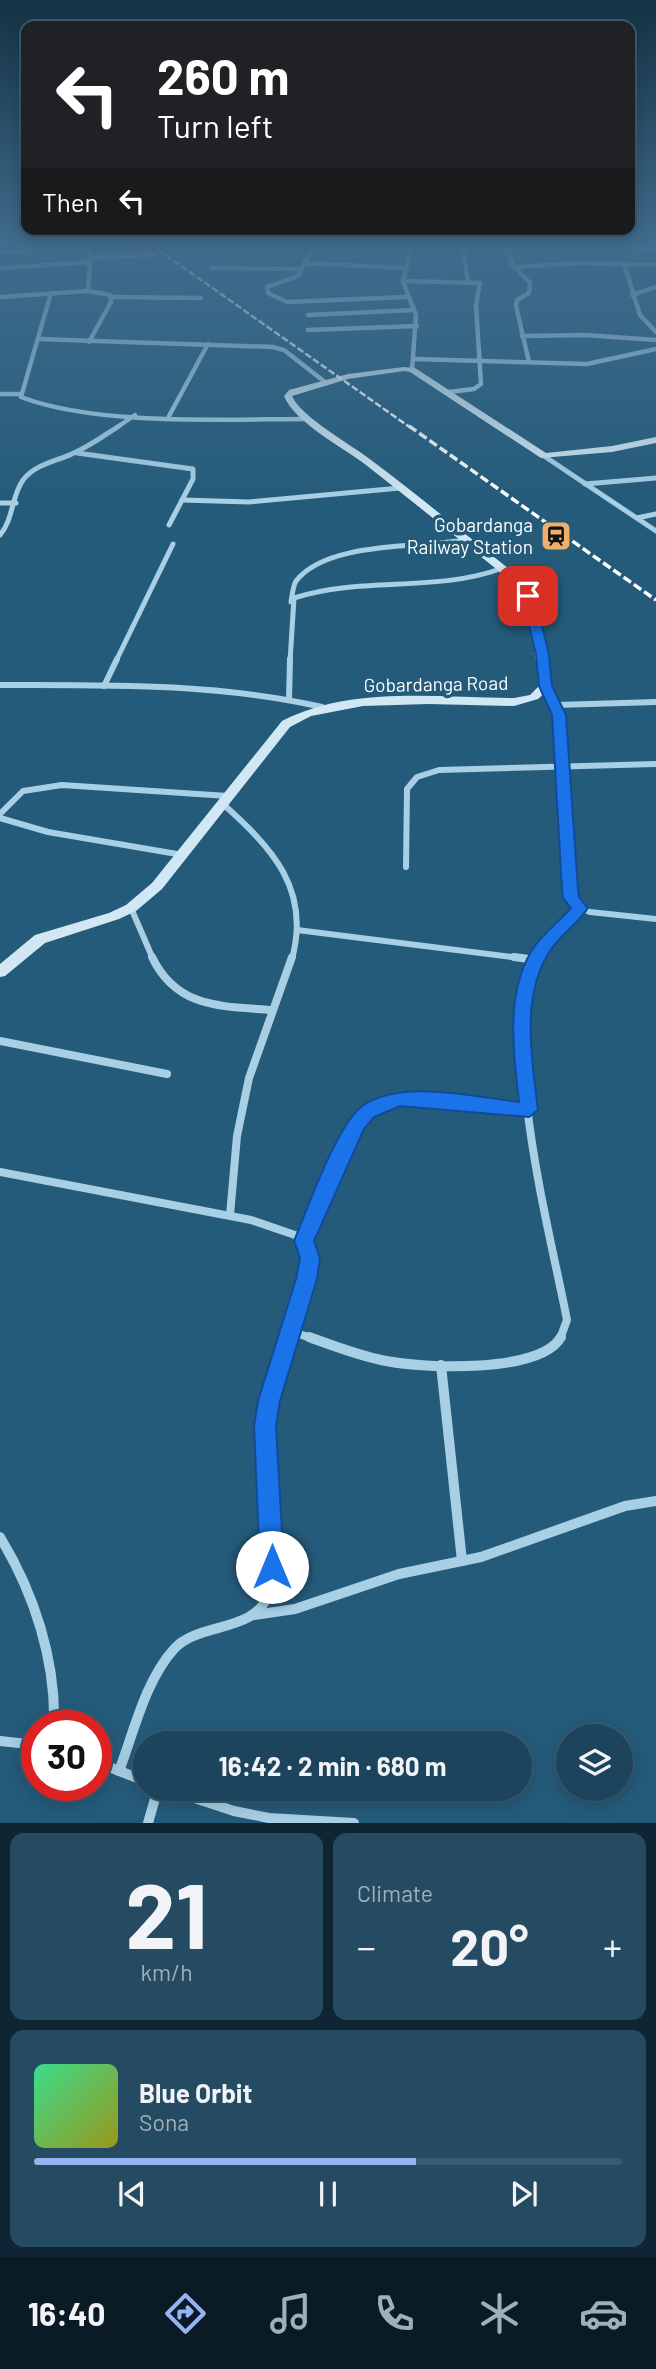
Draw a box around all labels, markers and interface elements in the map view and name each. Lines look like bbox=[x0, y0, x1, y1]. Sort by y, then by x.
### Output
text: 260 m bbox=[157, 46, 289, 105]
icon: left bbox=[42, 49, 133, 140]
text: Turn left bbox=[157, 106, 274, 144]
icon: left bbox=[113, 182, 151, 220]
text: Then bbox=[42, 186, 99, 217]
place label: Gobardanga Railway Station bbox=[407, 513, 533, 558]
station icon: Gobardanga Railway Station bbox=[539, 519, 573, 553]
pin bbox=[498, 566, 558, 626]
icon: arrive bbox=[509, 577, 547, 615]
street label: Gobardanga Road bbox=[363, 671, 509, 696]
position arrow bbox=[235, 1530, 309, 1604]
speed limit sign: 30 bbox=[21, 1710, 112, 1801]
map controls bbox=[556, 1724, 633, 1801]
button: layers bbox=[556, 1724, 633, 1801]
text: 16:42 · 2 min · 680 m bbox=[218, 1750, 447, 1781]
text: 21 bbox=[125, 1858, 208, 1967]
text: Climate bbox=[357, 1879, 433, 1907]
text: 20° bbox=[450, 1914, 529, 1976]
text: − bbox=[357, 1923, 376, 1969]
text: + bbox=[603, 1923, 622, 1969]
text: km/h bbox=[140, 1958, 193, 1986]
text: Blue Orbit bbox=[139, 2077, 252, 2108]
text: Sona bbox=[139, 2108, 189, 2136]
icon: previous bbox=[113, 2175, 151, 2213]
icon: pause bbox=[309, 2175, 347, 2213]
icon: next bbox=[505, 2175, 543, 2213]
icon: directions bbox=[161, 2289, 210, 2338]
icon: music bbox=[266, 2289, 315, 2338]
icon: phone bbox=[370, 2289, 419, 2338]
icon: climate bbox=[475, 2289, 524, 2338]
icon: car bbox=[579, 2289, 628, 2338]
text: 16:40 bbox=[28, 2294, 106, 2332]

